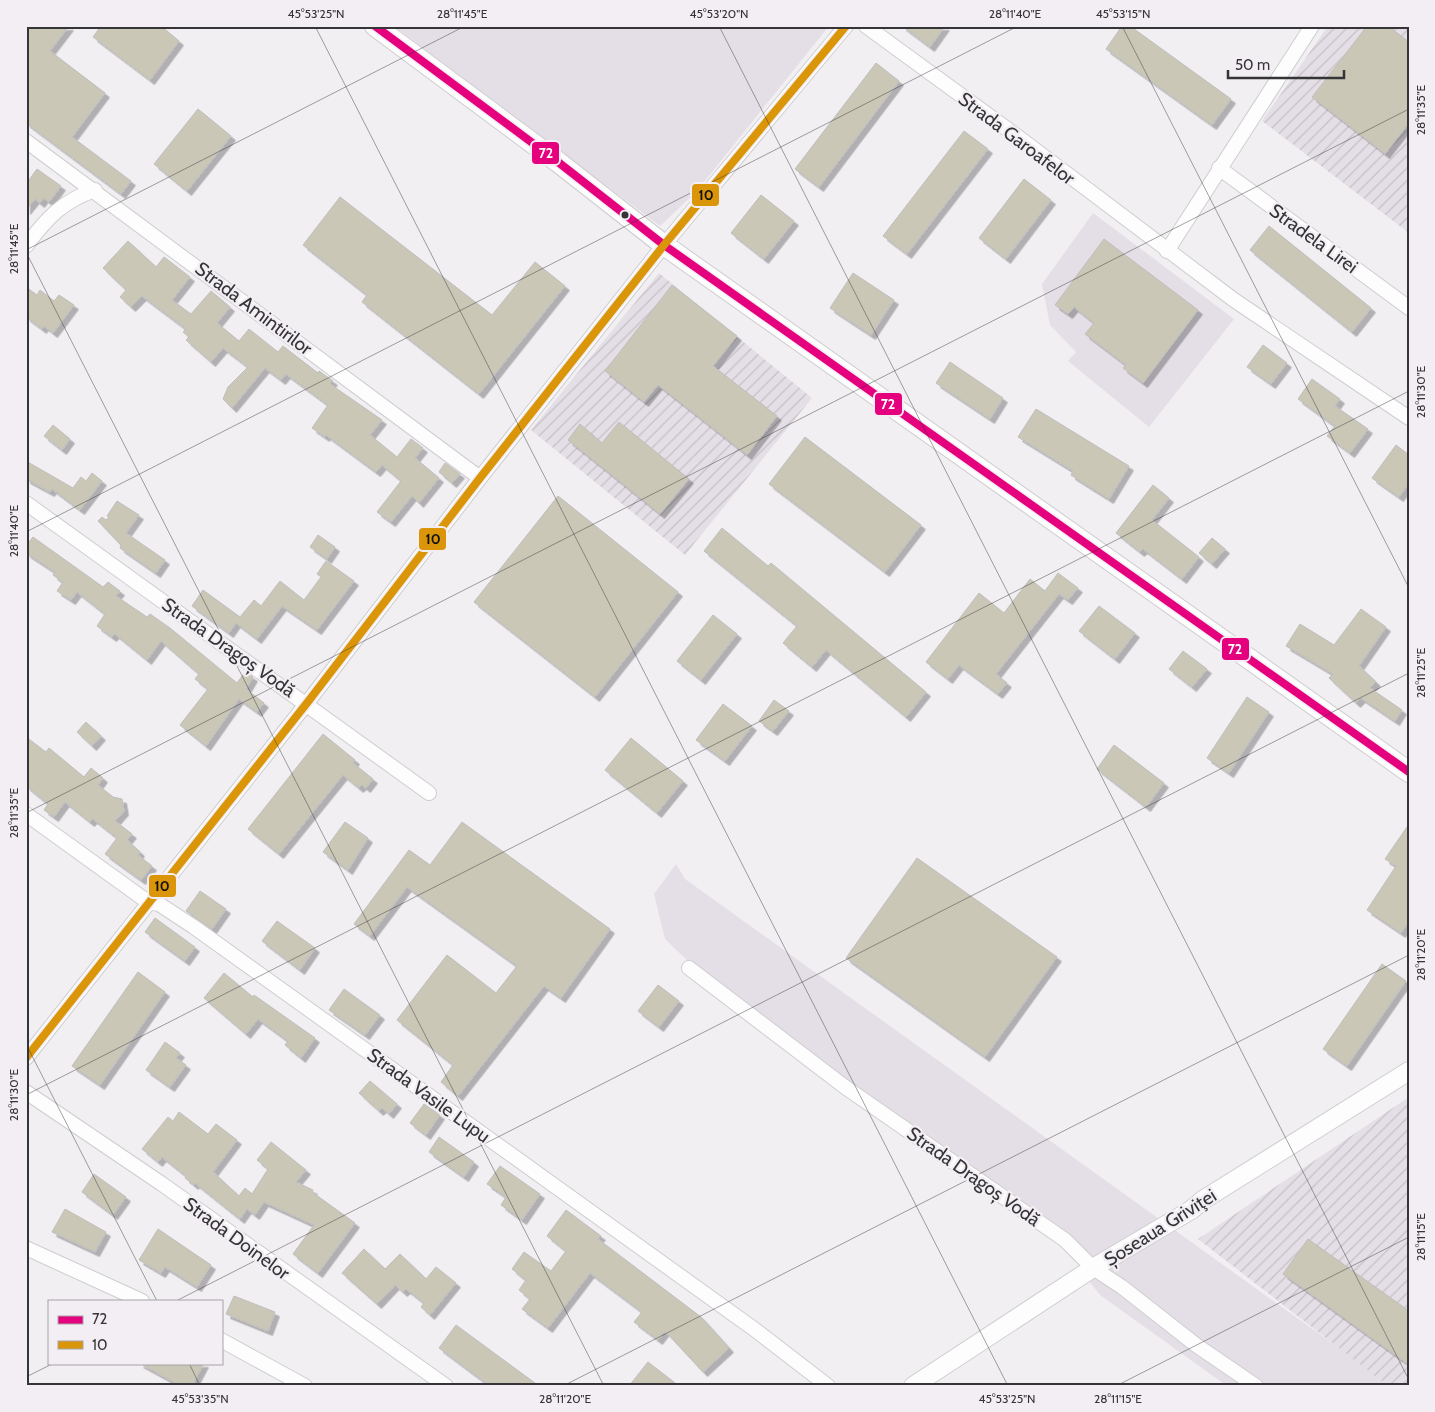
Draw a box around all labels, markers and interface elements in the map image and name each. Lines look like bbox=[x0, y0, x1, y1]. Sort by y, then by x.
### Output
text: 45°53'25"N bbox=[287, 6, 345, 21]
text: 28°11'45"E bbox=[437, 6, 488, 21]
text: 45°53'20"N bbox=[690, 6, 748, 21]
text: 28°11'40"E bbox=[989, 6, 1042, 21]
text: 45°53'15"N bbox=[1096, 6, 1150, 21]
scale bar bbox=[1228, 48, 1344, 80]
text: 50 m bbox=[1235, 56, 1270, 74]
text: 28°11'35"E bbox=[1413, 84, 1428, 135]
street label: Strada Garoafelor bbox=[954, 87, 1079, 190]
line badge: 72 bbox=[531, 141, 560, 165]
text: 72 bbox=[539, 144, 553, 162]
line badge: 10 bbox=[691, 183, 720, 207]
text: 10 bbox=[698, 186, 714, 204]
street label: Stradela Lirei bbox=[1265, 199, 1362, 278]
unlabelled marker bbox=[620, 210, 630, 220]
text: 28°11'45"E bbox=[6, 223, 21, 274]
street label: Strada Amintirilor bbox=[191, 257, 317, 360]
text: 28°11'30"E bbox=[1413, 365, 1428, 418]
line badge: 72 bbox=[874, 392, 903, 416]
text: 72 bbox=[881, 395, 895, 413]
text: 28°11'40"E bbox=[6, 504, 21, 557]
line badge: 10 bbox=[418, 527, 447, 551]
text: 10 bbox=[425, 530, 441, 548]
street label: Strada Dragoș Vodă bbox=[157, 593, 300, 703]
line badge: 72 bbox=[1221, 637, 1250, 661]
text: 72 bbox=[1228, 640, 1242, 658]
text: 28°11'25"E bbox=[1413, 648, 1428, 698]
text: 28°11'35"E bbox=[6, 787, 21, 838]
line badge: 10 bbox=[148, 874, 177, 898]
text: 10 bbox=[154, 877, 170, 895]
text: 28°11'20"E bbox=[1413, 929, 1428, 981]
street label: Strada Vasile Lupu bbox=[363, 1043, 495, 1148]
text: 28°11'30"E bbox=[6, 1068, 21, 1121]
street label: Strada Dragoș Vodă bbox=[902, 1122, 1045, 1232]
street label: Șoseaua Griviţei bbox=[1100, 1184, 1221, 1272]
street label: Strada Doinelor bbox=[179, 1192, 294, 1285]
text: 28°11'15"E bbox=[1413, 1213, 1428, 1261]
legend bbox=[48, 1300, 222, 1364]
text: 72 bbox=[92, 1310, 108, 1328]
text: 10 bbox=[92, 1336, 107, 1354]
text: 45°53'35"N bbox=[171, 1391, 229, 1406]
text: 28°11'20"E bbox=[539, 1391, 591, 1406]
text: 45°53'25"N bbox=[978, 1391, 1036, 1406]
text: 28°11'15"E bbox=[1094, 1391, 1142, 1406]

